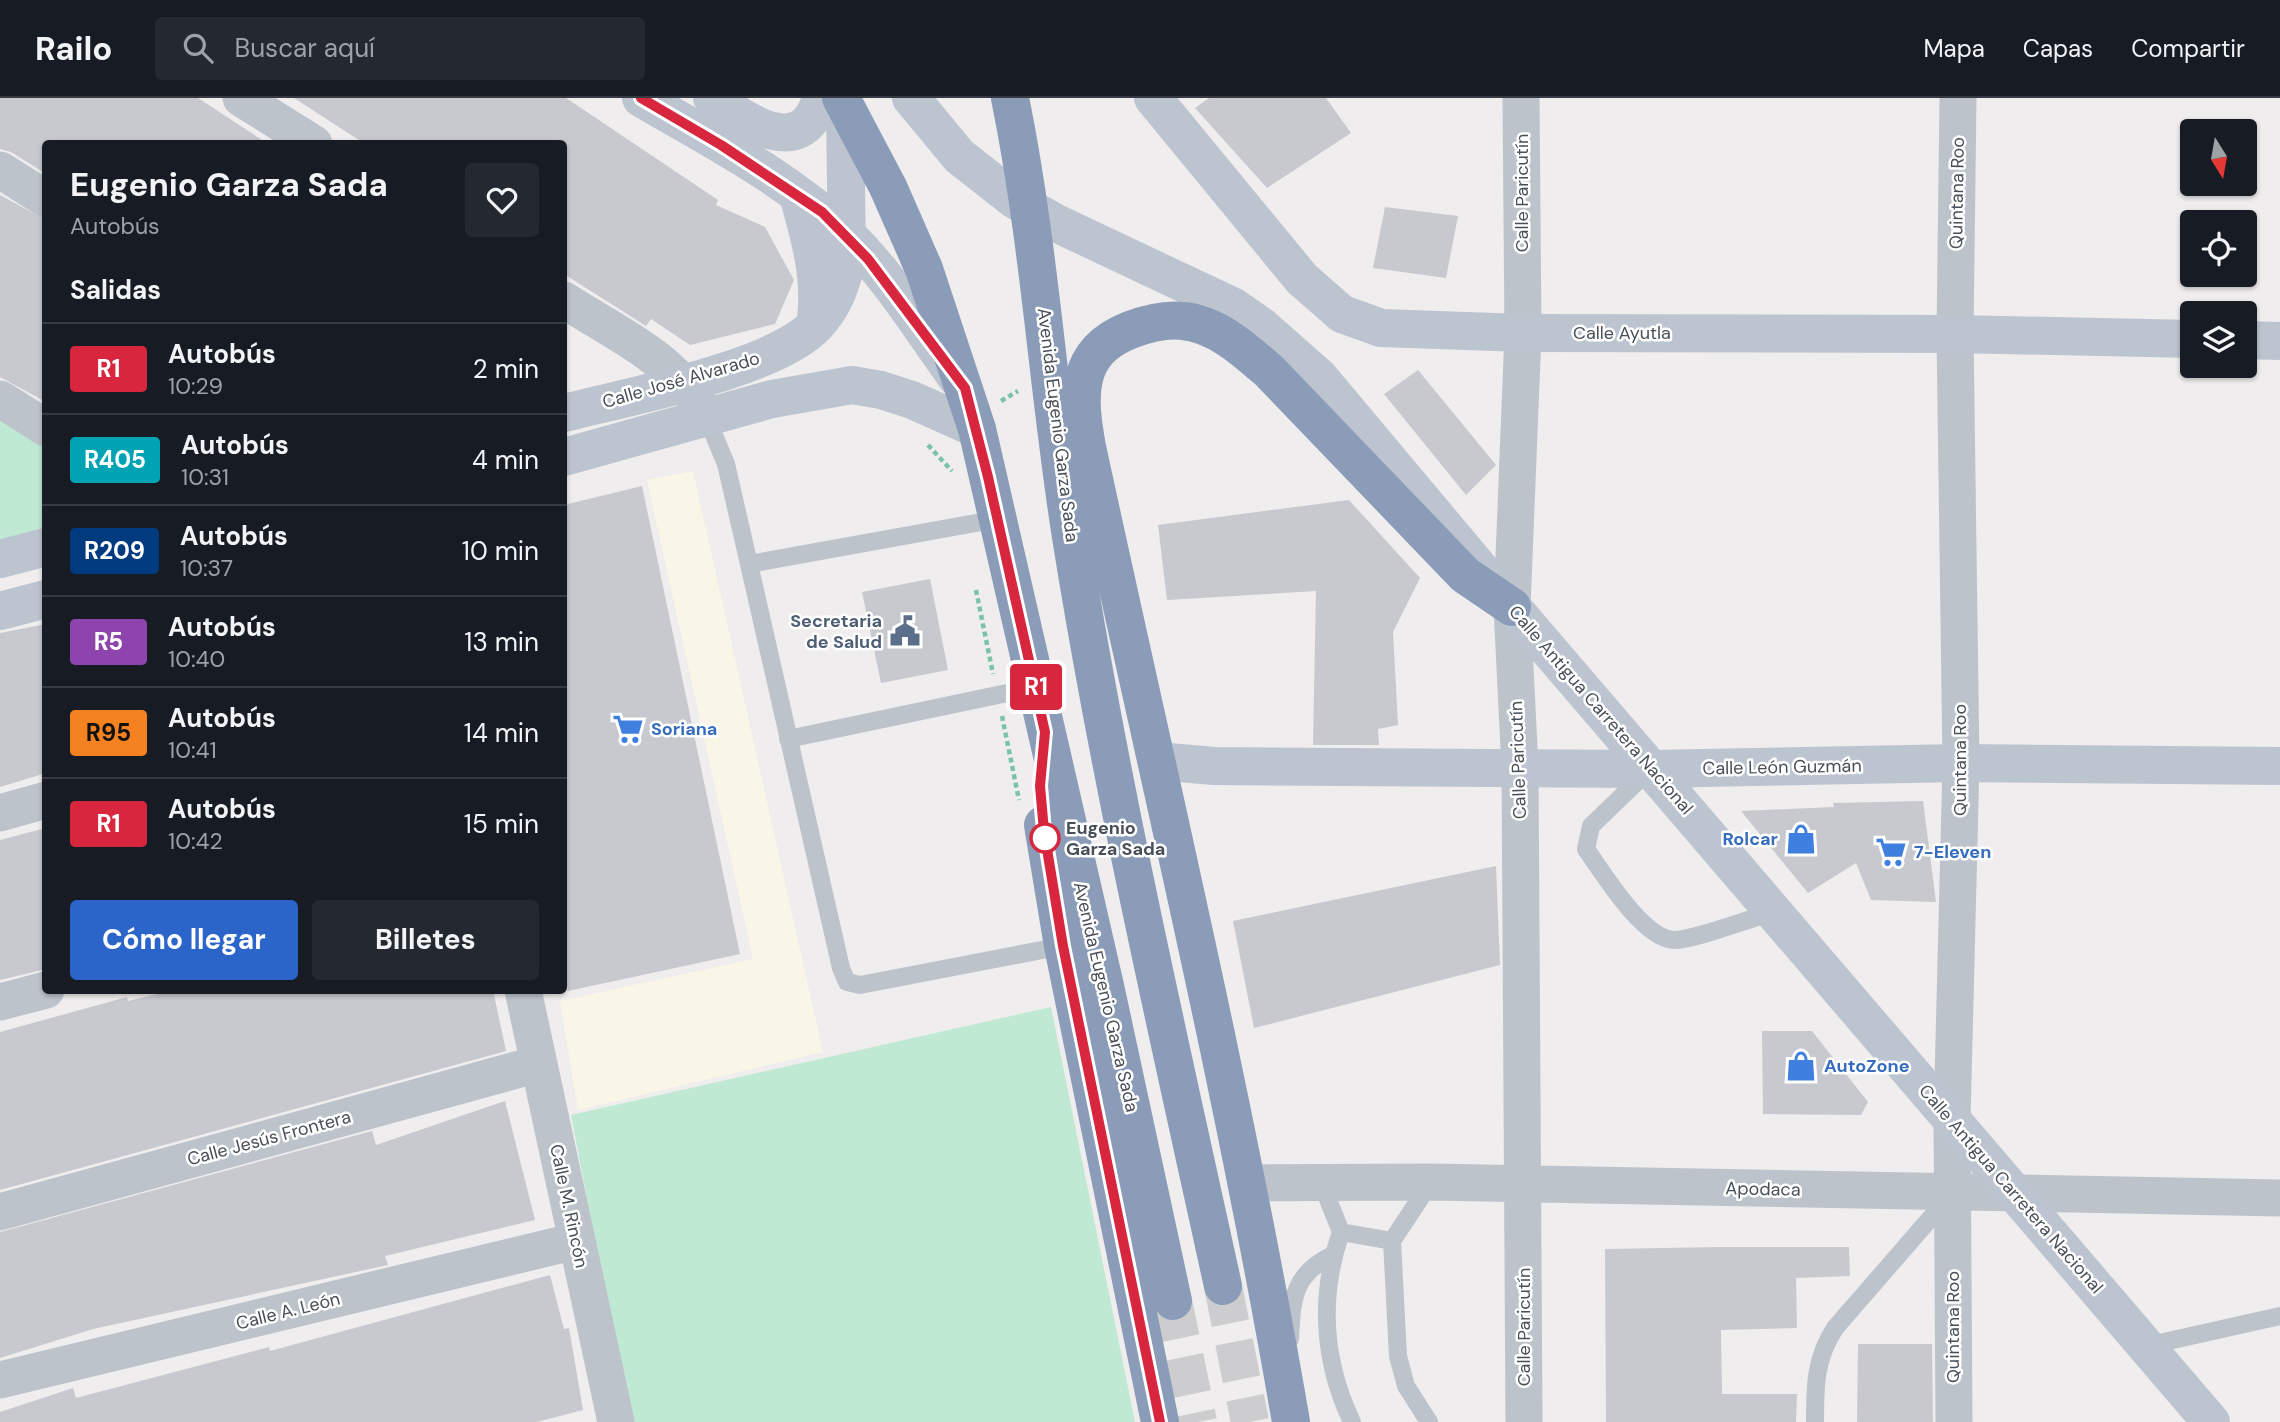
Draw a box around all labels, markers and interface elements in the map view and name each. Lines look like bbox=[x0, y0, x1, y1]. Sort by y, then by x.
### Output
search box bbox=[155, 17, 645, 80]
text: Railo bbox=[35, 27, 113, 70]
icon: search bbox=[179, 29, 217, 67]
text: Buscar aquí bbox=[235, 31, 375, 65]
text: Mapa bbox=[1923, 33, 1985, 64]
text: Capas bbox=[2023, 33, 2093, 64]
text: Compartir bbox=[2131, 33, 2245, 64]
north arrow bbox=[2180, 119, 2258, 196]
map controls bbox=[2180, 119, 2257, 378]
street label: Calle Paricutín bbox=[1510, 134, 1534, 252]
street label: Quintana Roo bbox=[1944, 137, 1970, 249]
text: Eugenio Garza Sada bbox=[70, 163, 388, 206]
button: heart bbox=[465, 163, 539, 237]
button: locate bbox=[2180, 210, 2257, 287]
text: Autobús bbox=[70, 211, 160, 241]
text: Salidas bbox=[70, 273, 161, 307]
button: layers bbox=[2180, 301, 2257, 378]
street label: Avenida Eugenio Garza Sada bbox=[1032, 307, 1084, 543]
street label: Calle Ayutla bbox=[1573, 321, 1671, 345]
text: Autobús bbox=[168, 337, 276, 371]
street label: Calle José Alvarado bbox=[599, 346, 763, 414]
text: 2 min bbox=[473, 352, 539, 386]
text: R1 bbox=[97, 353, 120, 384]
text: 10:29 bbox=[168, 371, 223, 401]
text: Autobús bbox=[181, 428, 289, 462]
text: 4 min bbox=[472, 443, 539, 477]
text: R405 bbox=[84, 444, 146, 475]
text: 10:31 bbox=[181, 462, 229, 492]
text: Autobús bbox=[180, 519, 288, 553]
text: 10 min bbox=[462, 534, 539, 568]
text: R209 bbox=[84, 535, 145, 566]
text: 10:37 bbox=[180, 553, 233, 583]
street label: Calle Antigua Carretera Nacional bbox=[1503, 600, 1699, 820]
place label: Secretaria de Salud bbox=[790, 609, 882, 654]
text: Autobús bbox=[168, 610, 276, 644]
public building icon: Secretaria de Salud bbox=[888, 614, 922, 648]
text: 13 min bbox=[464, 625, 539, 659]
text: R5 bbox=[94, 626, 123, 657]
text: 10:40 bbox=[168, 644, 225, 674]
line badge: R1 bbox=[1004, 664, 1068, 710]
text: R1 bbox=[1024, 671, 1048, 702]
street label: Calle Paricutín bbox=[1504, 700, 1532, 820]
text: Autobús bbox=[168, 701, 276, 735]
street label: Quintana Roo bbox=[1948, 704, 1972, 816]
supermarket icon: Soriana bbox=[611, 712, 645, 746]
text: 14 min bbox=[464, 716, 539, 750]
text: R95 bbox=[86, 717, 131, 748]
place label: Soriana bbox=[651, 717, 717, 741]
text: 10:41 bbox=[168, 735, 217, 765]
street label: Calle León Guzmán bbox=[1702, 754, 1862, 780]
text: Autobús bbox=[168, 792, 276, 826]
text: 15 min bbox=[464, 807, 539, 841]
text: R1 bbox=[97, 808, 120, 839]
place label: Eugenio Garza Sada bbox=[1066, 816, 1165, 861]
shop icon: Rolcar bbox=[1784, 822, 1818, 856]
marker: Eugenio Garza Sada bbox=[1030, 823, 1060, 853]
text: 10:42 bbox=[168, 826, 223, 856]
place label: Rolcar bbox=[1723, 827, 1778, 851]
supermarket icon: 7-Eleven bbox=[1874, 835, 1908, 869]
place label: 7-Eleven bbox=[1914, 840, 1991, 864]
street label: Avenida Eugenio Garza Sada bbox=[1068, 880, 1144, 1114]
button: Cómo llegar bbox=[70, 900, 298, 980]
button: Billetes bbox=[312, 900, 539, 980]
shop icon: AutoZone bbox=[1784, 1049, 1818, 1083]
place label: AutoZone bbox=[1824, 1054, 1910, 1078]
street label: Calle Antigua Carretera Nacional bbox=[1913, 1079, 2109, 1299]
street label: Calle Jesús Frontera bbox=[184, 1105, 354, 1171]
street label: Calle M. Rincón bbox=[544, 1142, 594, 1270]
street label: Apodaca bbox=[1725, 1176, 1801, 1202]
street label: Calle Paricutín bbox=[1512, 1268, 1536, 1386]
street label: Quintana Roo bbox=[1941, 1271, 1965, 1383]
street label: Calle A. León bbox=[233, 1286, 343, 1336]

